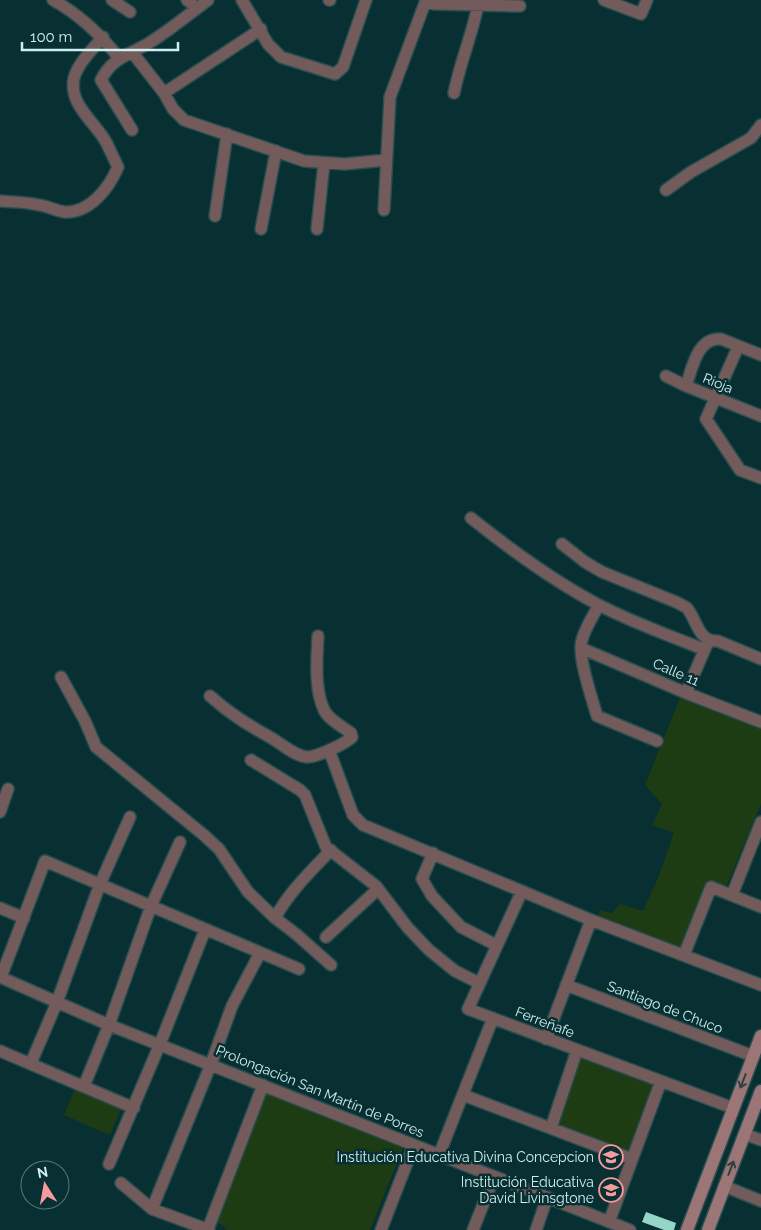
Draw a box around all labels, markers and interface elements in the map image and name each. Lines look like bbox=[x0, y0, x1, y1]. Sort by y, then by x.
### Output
scale bar bbox=[22, 20, 179, 52]
text: 100 m bbox=[30, 28, 72, 46]
street label: Rioja bbox=[701, 370, 735, 396]
street label: Calle 11 bbox=[650, 655, 702, 689]
street label: Santiago de Chuco bbox=[605, 978, 725, 1036]
street label: Ferreñafe bbox=[513, 1003, 577, 1041]
street label: Prolongación San Martín de Porres bbox=[214, 1042, 427, 1140]
one-way arrow bbox=[738, 1073, 748, 1088]
school or university icon: Institución Educativa Divina Concepcion bbox=[598, 1144, 624, 1170]
place label: Institución Educativa Divina Concepcion bbox=[336, 1149, 594, 1165]
north arrow bbox=[20, 1160, 70, 1210]
one-way arrow bbox=[727, 1161, 736, 1176]
text: N bbox=[36, 1163, 49, 1181]
place label: Institución Educativa David Livinsgtone bbox=[461, 1174, 594, 1206]
school or university icon: Institución Educativa David Livinsgtone bbox=[598, 1177, 624, 1203]

